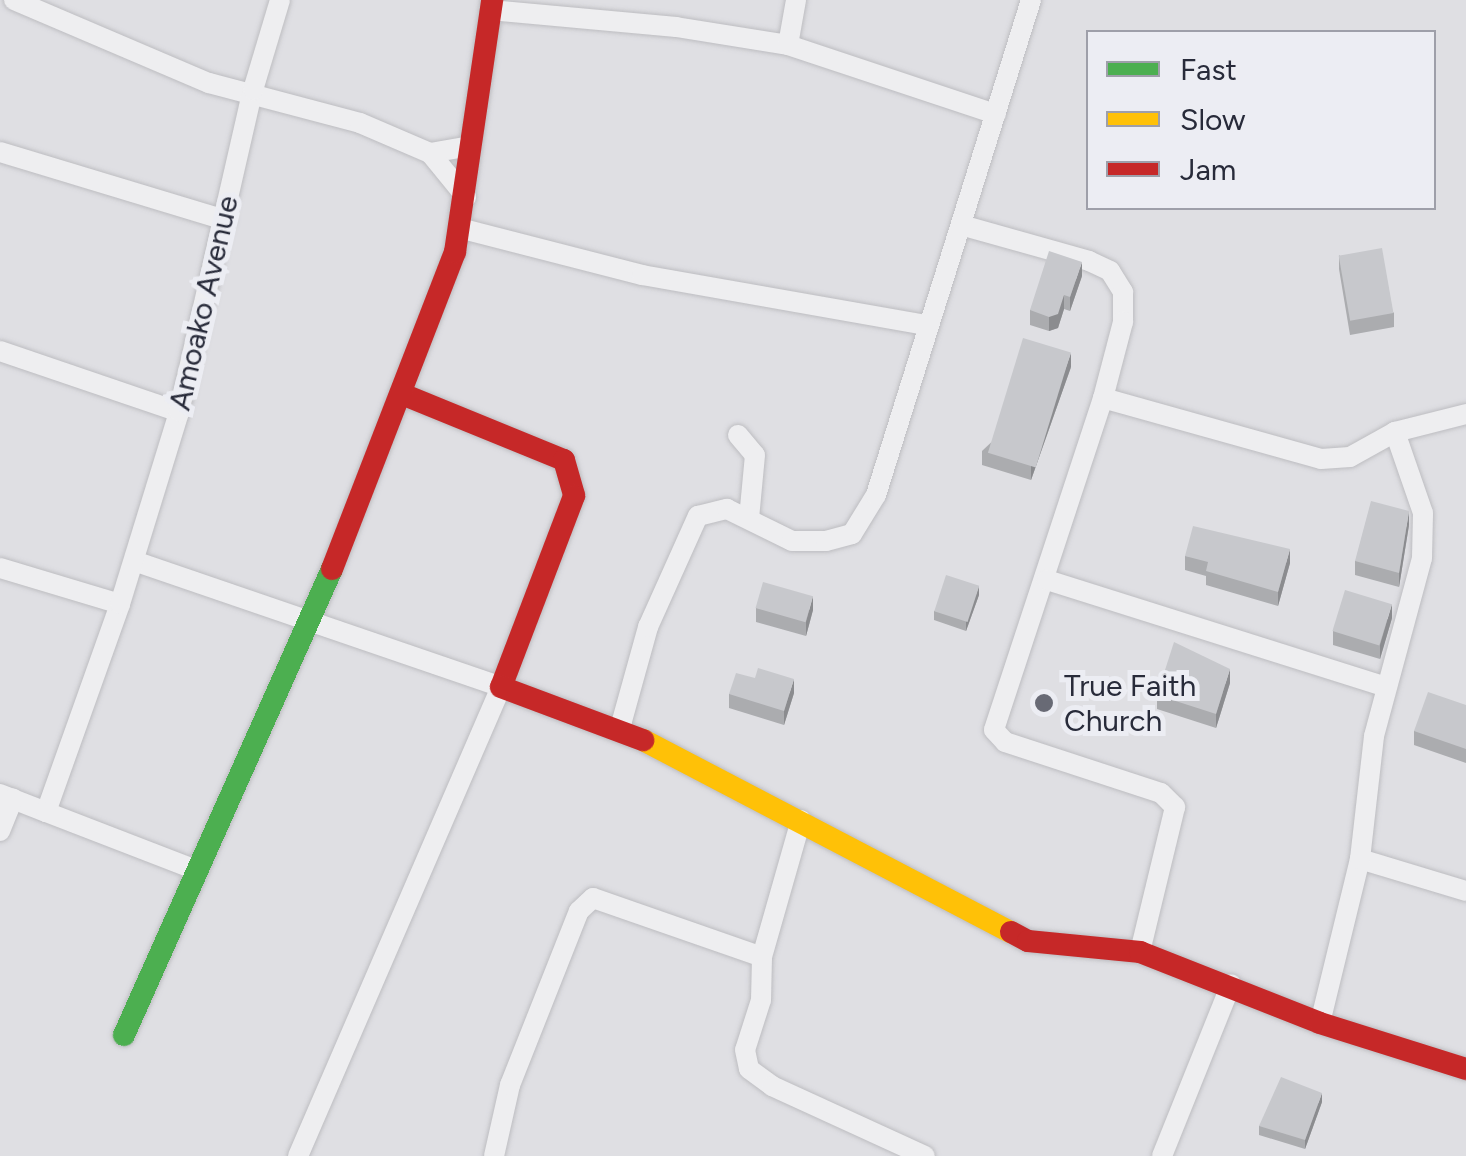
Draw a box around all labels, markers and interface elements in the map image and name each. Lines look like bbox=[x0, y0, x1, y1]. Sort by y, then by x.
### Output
legend bbox=[1086, 30, 1436, 210]
text: Fast bbox=[1180, 51, 1237, 88]
text: Slow bbox=[1180, 101, 1246, 138]
text: Jam bbox=[1180, 151, 1236, 188]
street label: Amoako Avenue bbox=[162, 192, 246, 414]
place label: True Faith Church bbox=[1064, 668, 1196, 738]
marker: True Faith Church bbox=[1033, 692, 1055, 714]

